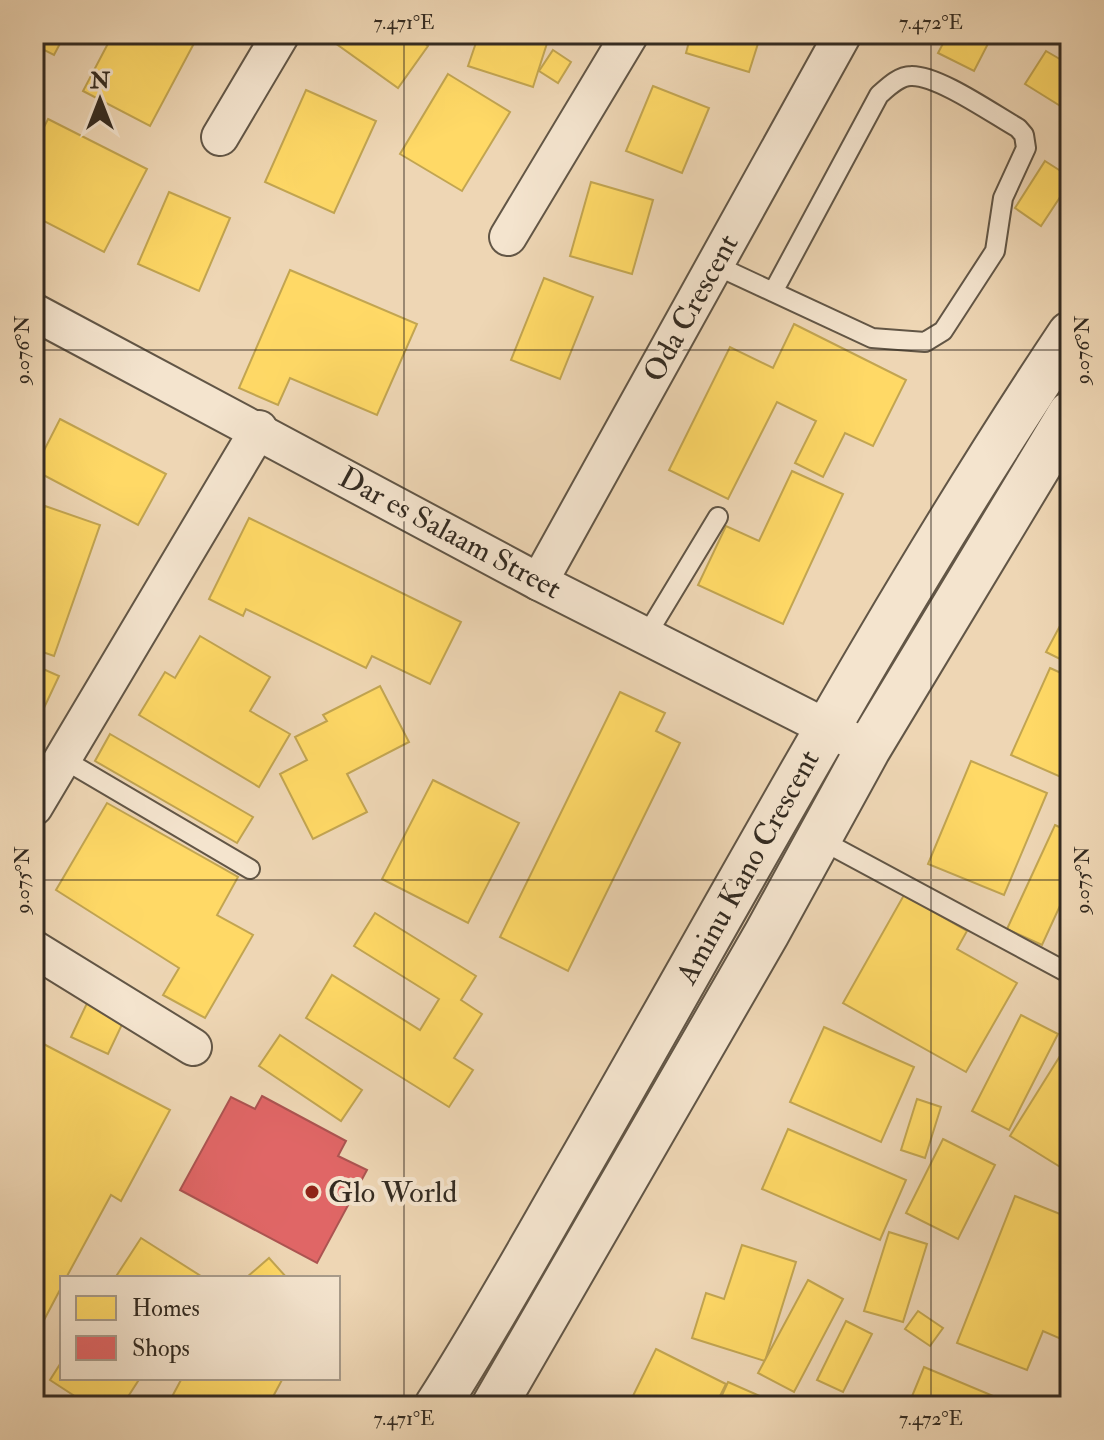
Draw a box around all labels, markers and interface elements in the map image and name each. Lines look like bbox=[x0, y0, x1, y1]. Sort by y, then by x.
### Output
text: 7.471°E bbox=[373, 10, 435, 35]
text: 7.472°E bbox=[899, 10, 963, 35]
north arrow bbox=[60, 60, 140, 140]
text: N bbox=[89, 67, 110, 95]
street label: Oda Crescent bbox=[635, 227, 747, 388]
text: 9.076°N bbox=[10, 316, 35, 386]
text: 9.076°N bbox=[1070, 316, 1095, 386]
street label: Dar es Salaam Street bbox=[332, 459, 568, 607]
street label: Aminu Kano Crescent bbox=[668, 743, 828, 991]
text: 9.075°N bbox=[10, 846, 35, 916]
text: 9.075°N bbox=[1070, 846, 1095, 916]
place label: Glo World bbox=[328, 1174, 457, 1211]
marker: Glo World bbox=[303, 1183, 321, 1201]
legend bbox=[60, 1276, 340, 1380]
text: Homes bbox=[132, 1293, 200, 1324]
text: Shops bbox=[132, 1333, 190, 1364]
text: 7.471°E bbox=[373, 1406, 435, 1431]
text: 7.472°E bbox=[899, 1406, 963, 1431]

